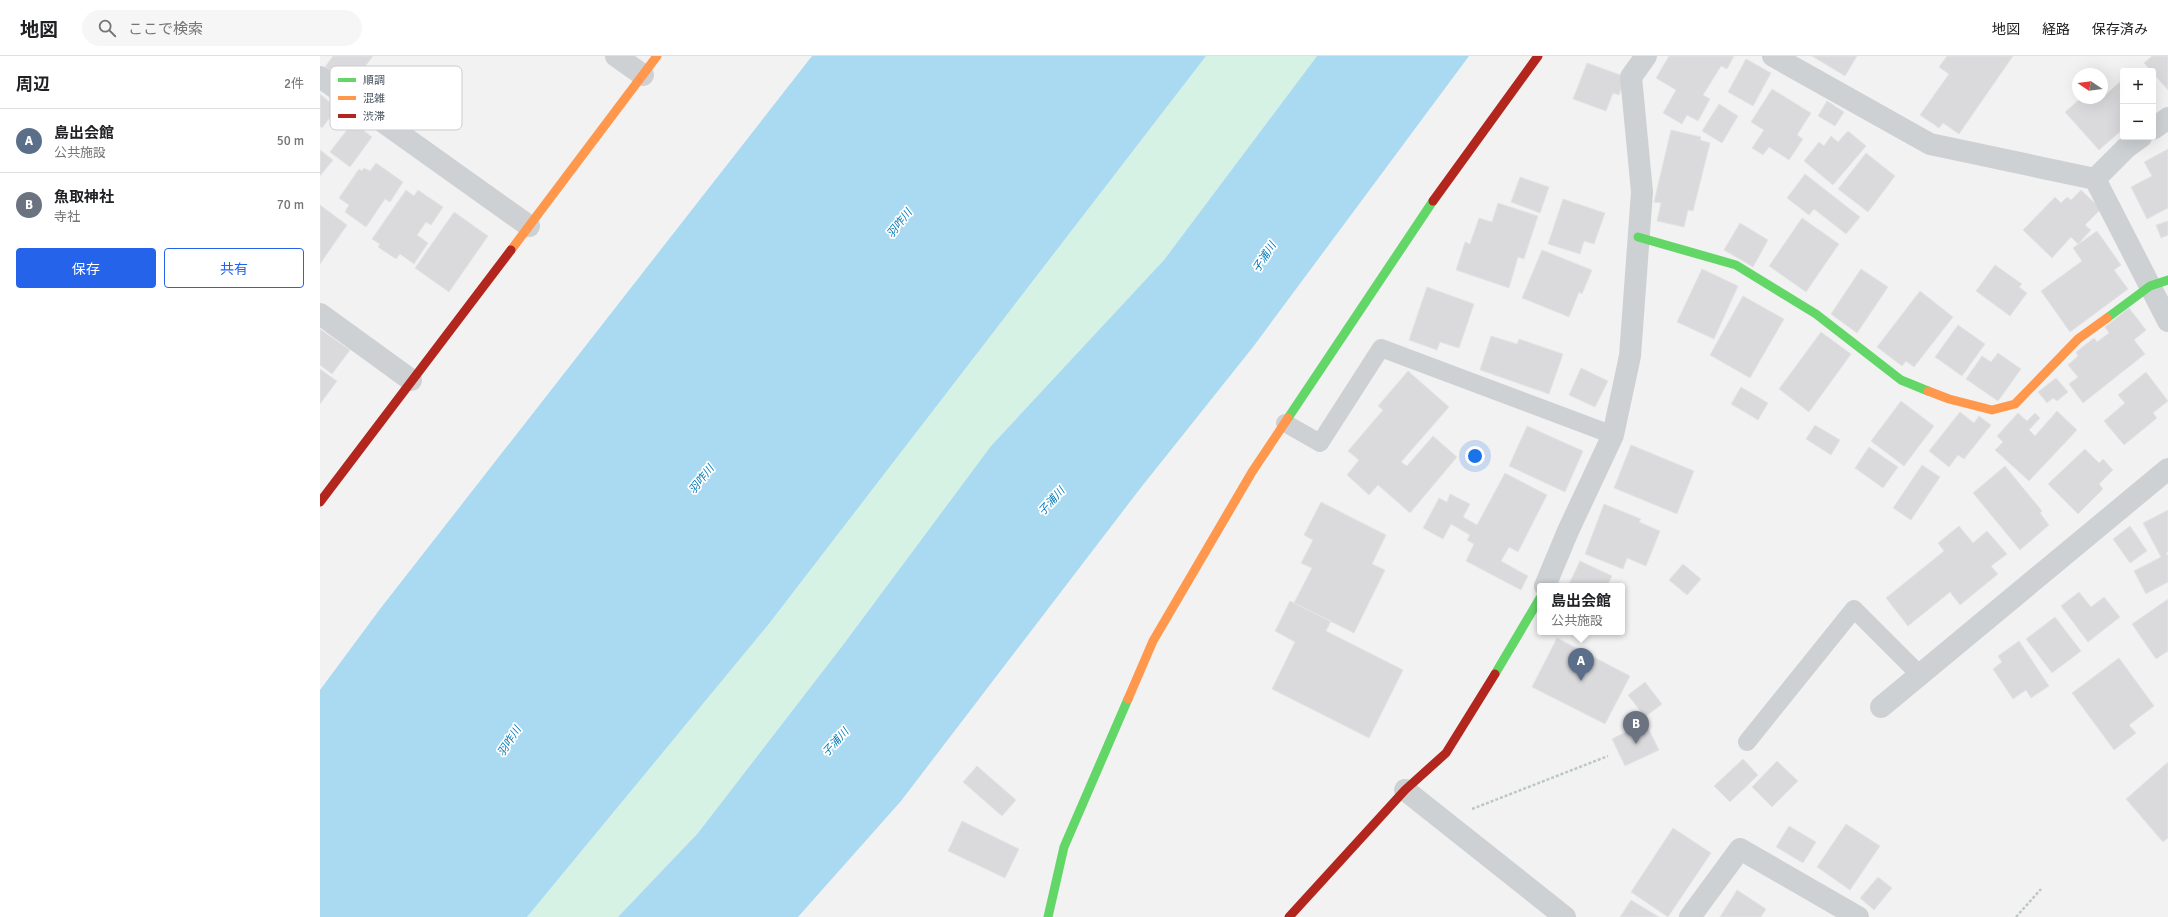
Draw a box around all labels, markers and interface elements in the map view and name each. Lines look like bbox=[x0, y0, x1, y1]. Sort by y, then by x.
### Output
search box bbox=[82, 10, 362, 46]
icon: search bbox=[96, 17, 118, 39]
text: 地図 bbox=[20, 18, 58, 42]
text: ここで検索 bbox=[128, 20, 203, 38]
text: 地図 bbox=[1992, 21, 2020, 38]
text: 経路 bbox=[2042, 21, 2070, 38]
text: 保存済み bbox=[2092, 21, 2148, 38]
legend bbox=[330, 66, 462, 130]
north arrow bbox=[2072, 68, 2108, 104]
map controls bbox=[2120, 68, 2156, 140]
button: + bbox=[2120, 68, 2156, 104]
text: 周辺 bbox=[16, 74, 50, 95]
text: 順調 bbox=[363, 74, 385, 87]
text: 2件 bbox=[284, 76, 304, 92]
text: 混雑 bbox=[363, 92, 385, 105]
button: − bbox=[2120, 104, 2156, 140]
text: 渋滞 bbox=[363, 110, 385, 123]
text: 島出会館 bbox=[54, 124, 114, 142]
text: A bbox=[25, 133, 33, 149]
text: 50 m bbox=[277, 133, 304, 149]
text: 公共施設 bbox=[54, 145, 106, 161]
text: 魚取神社 bbox=[54, 188, 114, 206]
text: B bbox=[25, 197, 33, 213]
text: 70 m bbox=[277, 197, 304, 213]
water label: 羽咋川 bbox=[884, 206, 915, 240]
text: 寺社 bbox=[54, 209, 80, 225]
water label: 子浦川 bbox=[1250, 239, 1279, 275]
button: 保存 bbox=[16, 248, 156, 288]
button: 共有 bbox=[164, 248, 304, 288]
your location bbox=[1465, 446, 1485, 466]
water label: 羽咋川 bbox=[686, 462, 717, 496]
water label: 子浦川 bbox=[1036, 484, 1068, 518]
popup bbox=[1537, 583, 1625, 635]
text: 島出会館 bbox=[1551, 592, 1611, 610]
text: 公共施設 bbox=[1551, 613, 1603, 629]
pin: A bbox=[1568, 648, 1594, 681]
pin: B bbox=[1623, 711, 1649, 744]
water label: 羽咋川 bbox=[495, 723, 524, 759]
water label: 子浦川 bbox=[820, 725, 852, 759]

